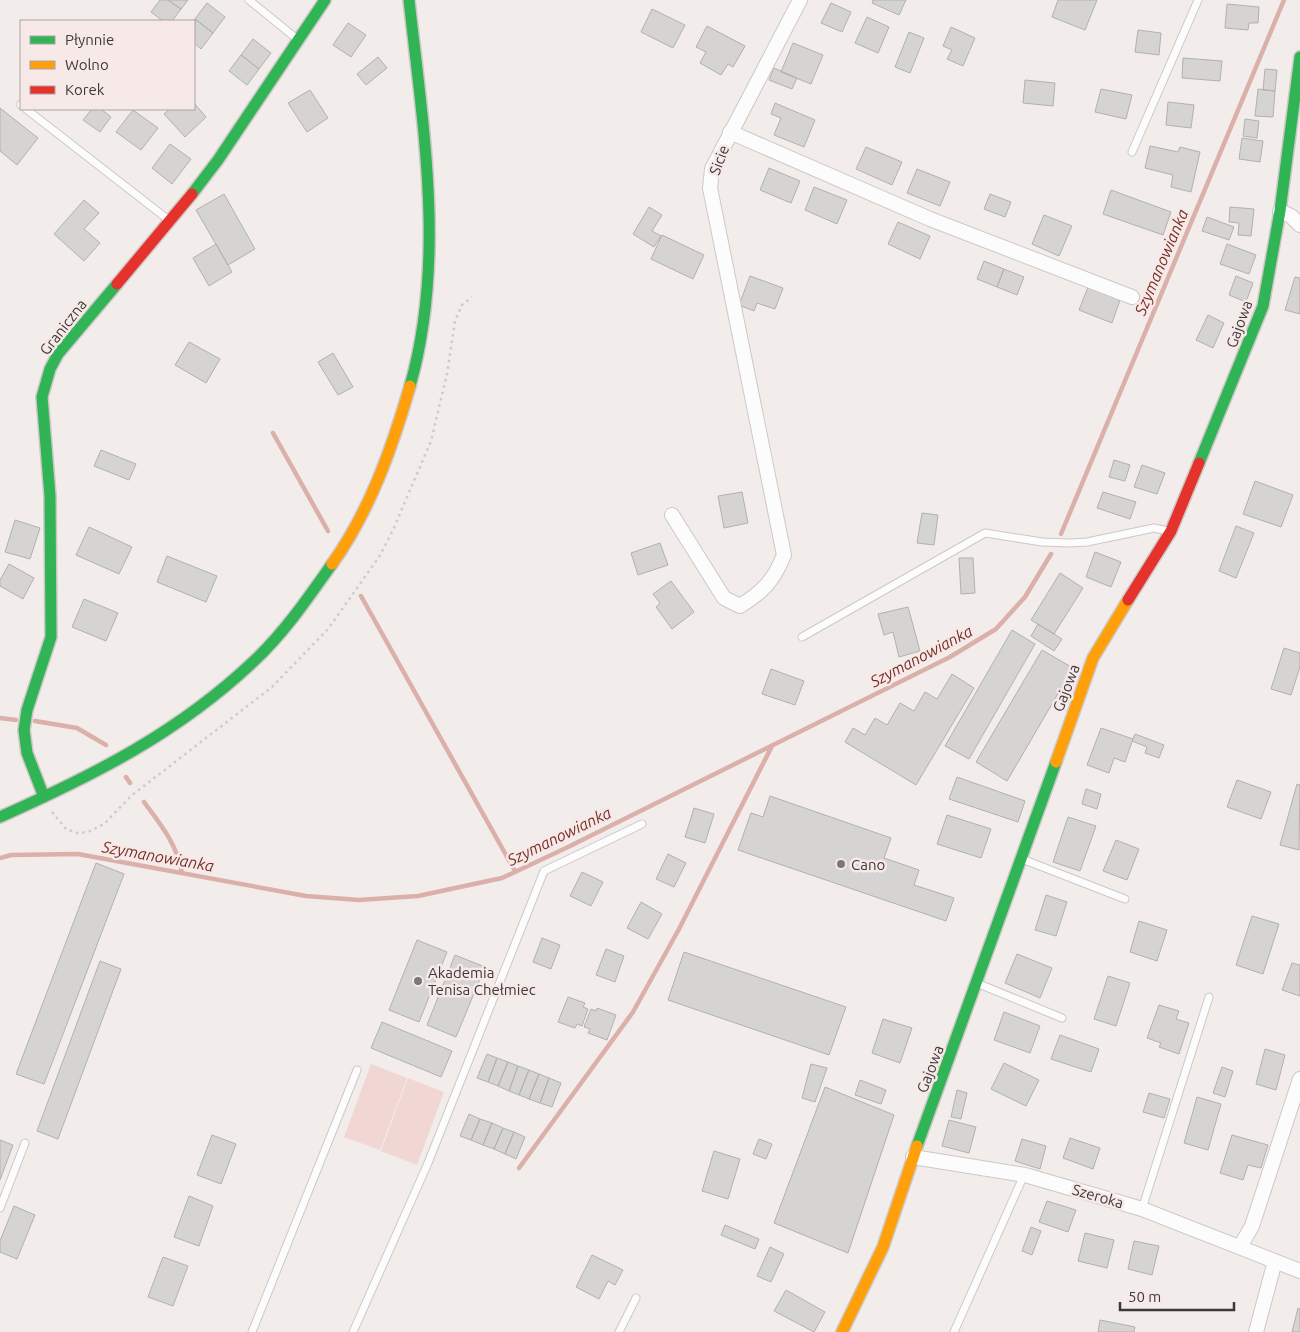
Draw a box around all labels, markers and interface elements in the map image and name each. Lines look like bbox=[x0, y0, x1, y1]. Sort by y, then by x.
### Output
legend bbox=[20, 20, 195, 110]
text: Płynnie bbox=[65, 31, 114, 48]
text: Wolno bbox=[65, 56, 109, 73]
text: Korek bbox=[65, 81, 105, 98]
street label: Sicie bbox=[706, 143, 732, 177]
water label: Szymanowianka bbox=[1130, 206, 1192, 319]
street label: Graniczna bbox=[36, 296, 90, 358]
street label: Gajowa bbox=[1223, 298, 1255, 350]
water label: Szymanowianka bbox=[866, 621, 975, 691]
street label: Gajowa bbox=[1049, 662, 1083, 714]
water label: Szymanowianka bbox=[503, 803, 614, 869]
water label: Szymanowianka bbox=[100, 837, 216, 875]
place label: Cano bbox=[851, 856, 885, 873]
marker: Cano bbox=[835, 858, 847, 870]
place label: Akademia Tenisa Chełmiec bbox=[428, 964, 536, 998]
marker: Akademia Tenisa Chełmiec bbox=[412, 975, 424, 987]
street label: Gajowa bbox=[913, 1043, 947, 1095]
street label: Szeroka bbox=[1070, 1181, 1126, 1211]
scale bar bbox=[1120, 1280, 1234, 1312]
text: 50 m bbox=[1128, 1288, 1161, 1305]

